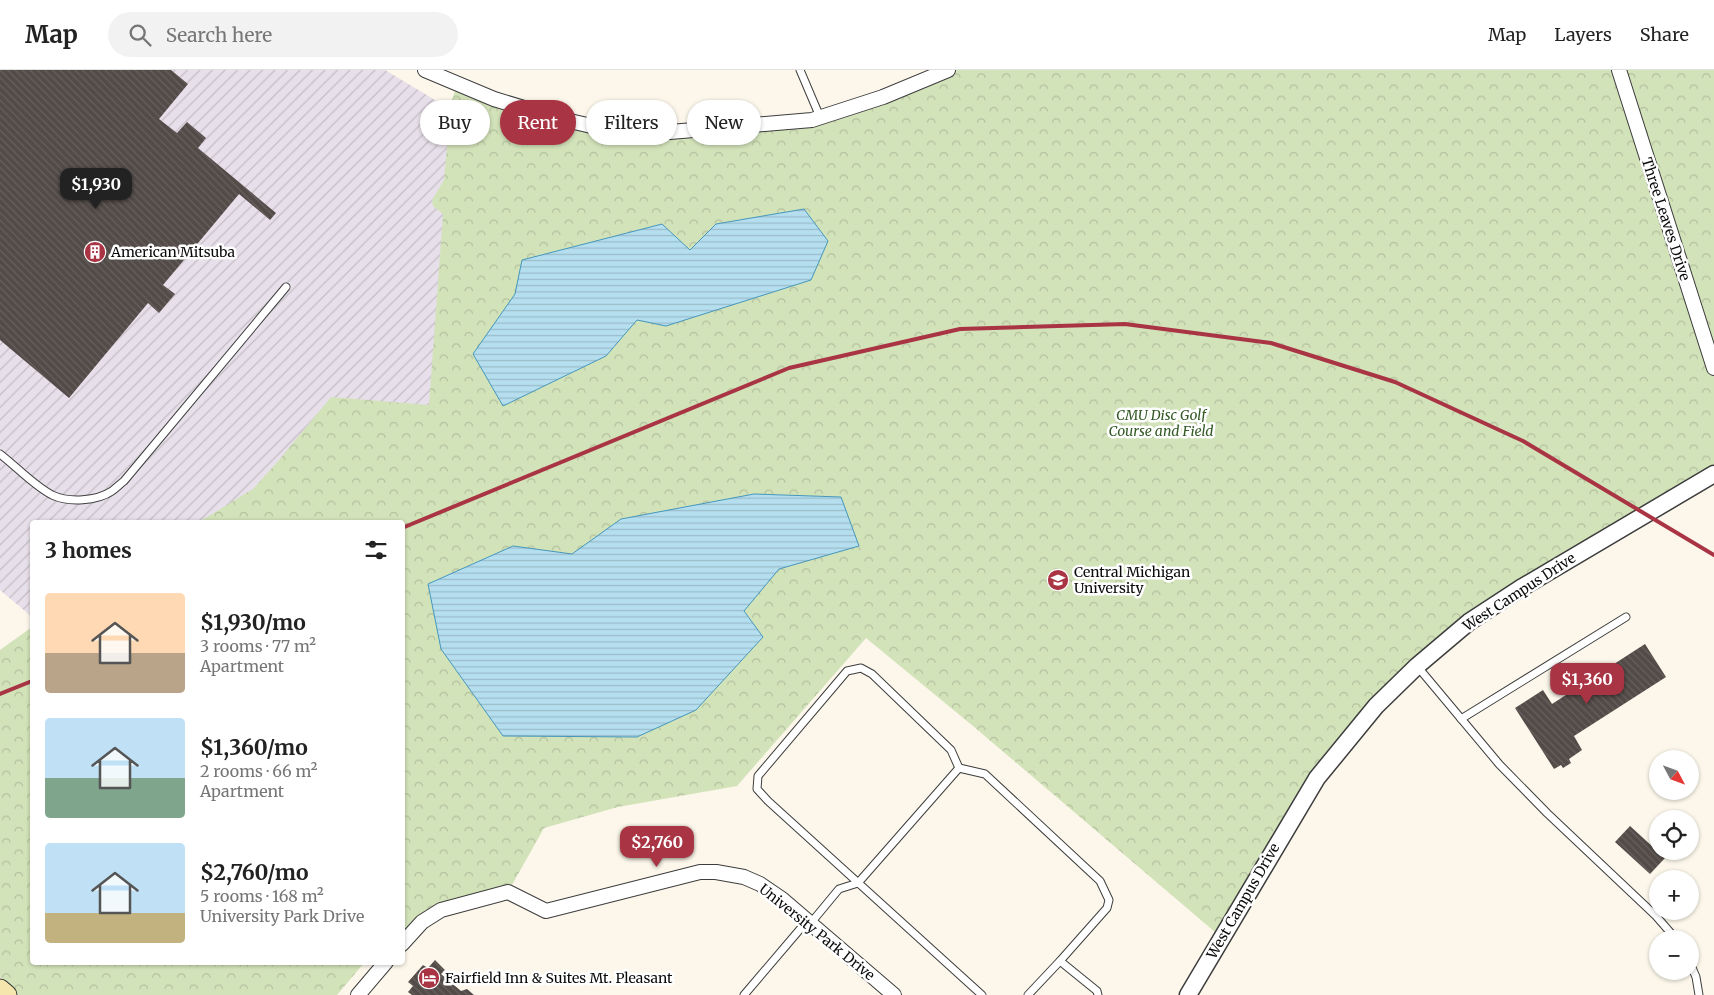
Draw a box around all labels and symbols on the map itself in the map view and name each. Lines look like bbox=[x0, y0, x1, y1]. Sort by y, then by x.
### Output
street label: Three Leaves Drive bbox=[1638, 155, 1694, 283]
pin: $1,930 bbox=[55, 168, 137, 210]
building icon: American Mitsuba bbox=[83, 240, 107, 264]
place label: American Mitsuba bbox=[110, 243, 236, 261]
park label: CMU Disc Golf Course and Field bbox=[1108, 406, 1214, 440]
street label: West Campus Drive bbox=[1458, 549, 1579, 636]
place label: Central Michigan University bbox=[1074, 563, 1190, 597]
school or university icon: Central Michigan University bbox=[1046, 568, 1070, 592]
pin: $1,360 bbox=[1546, 662, 1628, 705]
north arrow bbox=[1649, 750, 1699, 800]
pin: $2,760 bbox=[616, 826, 698, 868]
street label: West Campus Drive bbox=[1202, 840, 1283, 963]
street label: University Park Drive bbox=[755, 880, 879, 984]
hotel icon: Fairfield Inn & Suites Mt. Pleasant bbox=[417, 966, 441, 990]
place label: Fairfield Inn & Suites Mt. Pleasant bbox=[445, 969, 673, 987]

